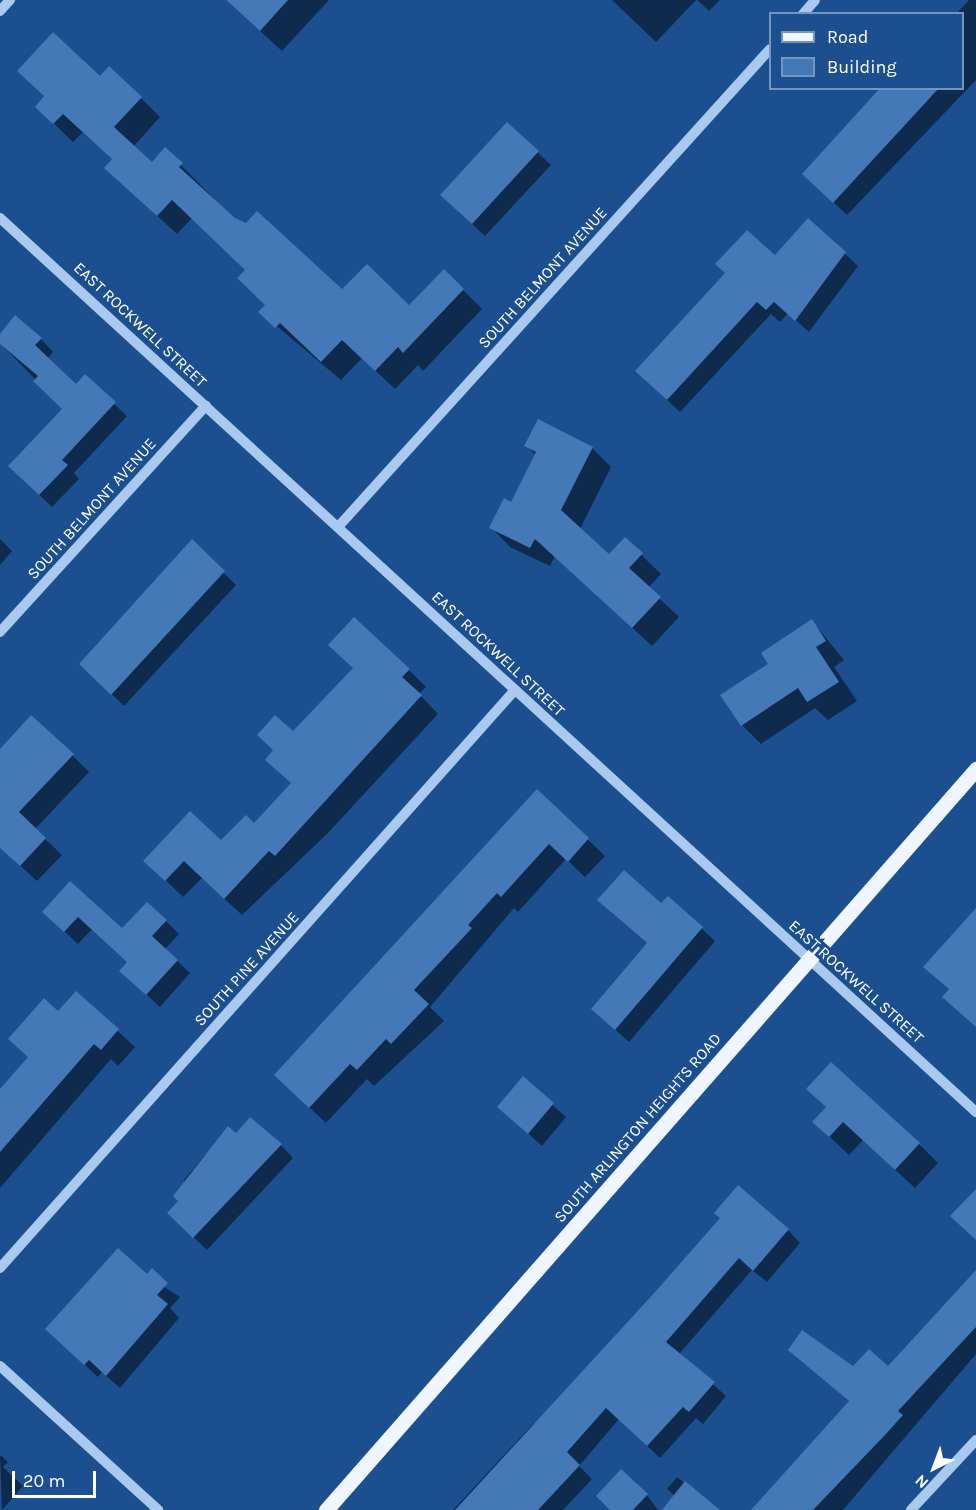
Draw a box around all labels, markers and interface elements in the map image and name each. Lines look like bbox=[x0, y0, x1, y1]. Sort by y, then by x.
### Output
legend bbox=[769, 12, 964, 90]
text: Road bbox=[827, 26, 868, 48]
text: Building bbox=[827, 56, 897, 78]
street label: SOUTH BELMONT AVENUE bbox=[475, 204, 611, 352]
street label: EAST ROCKWELL STREET bbox=[70, 258, 210, 392]
street label: SOUTH BELMONT AVENUE bbox=[24, 435, 160, 583]
street label: EAST ROCKWELL STREET bbox=[428, 587, 568, 721]
street label: SOUTH PINE AVENUE bbox=[191, 908, 303, 1030]
street label: EAST ROCKWELL STREET bbox=[785, 916, 927, 1048]
street label: SOUTH ARLINGTON HEIGHTS ROAD bbox=[550, 1029, 726, 1227]
north arrow bbox=[904, 1438, 964, 1498]
scale bar bbox=[15, 1459, 99, 1497]
text: 20 m bbox=[23, 1470, 65, 1492]
text: N bbox=[911, 1471, 932, 1493]

